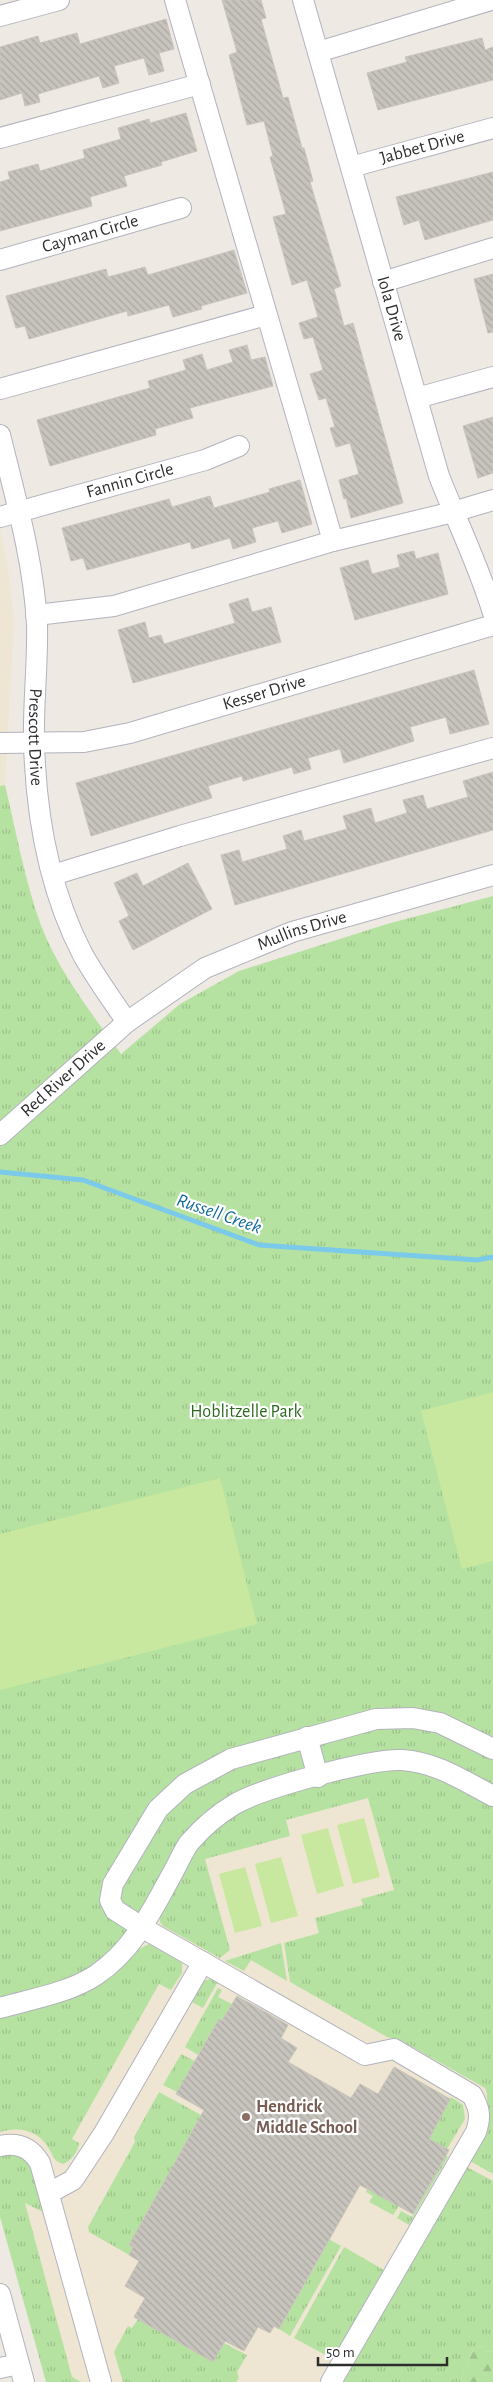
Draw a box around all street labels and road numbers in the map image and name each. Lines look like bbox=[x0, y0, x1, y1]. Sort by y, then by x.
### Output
street label: Jabbet Drive bbox=[378, 127, 467, 168]
street label: Cayman Circle bbox=[40, 212, 141, 256]
street label: Iola Drive bbox=[373, 274, 409, 343]
street label: Fannin Circle bbox=[84, 460, 176, 502]
street label: Kesser Drive bbox=[221, 672, 308, 714]
street label: Prescott Drive bbox=[25, 688, 45, 787]
street label: Mullins Drive bbox=[255, 908, 349, 954]
street label: Red River Drive bbox=[18, 1036, 109, 1121]

